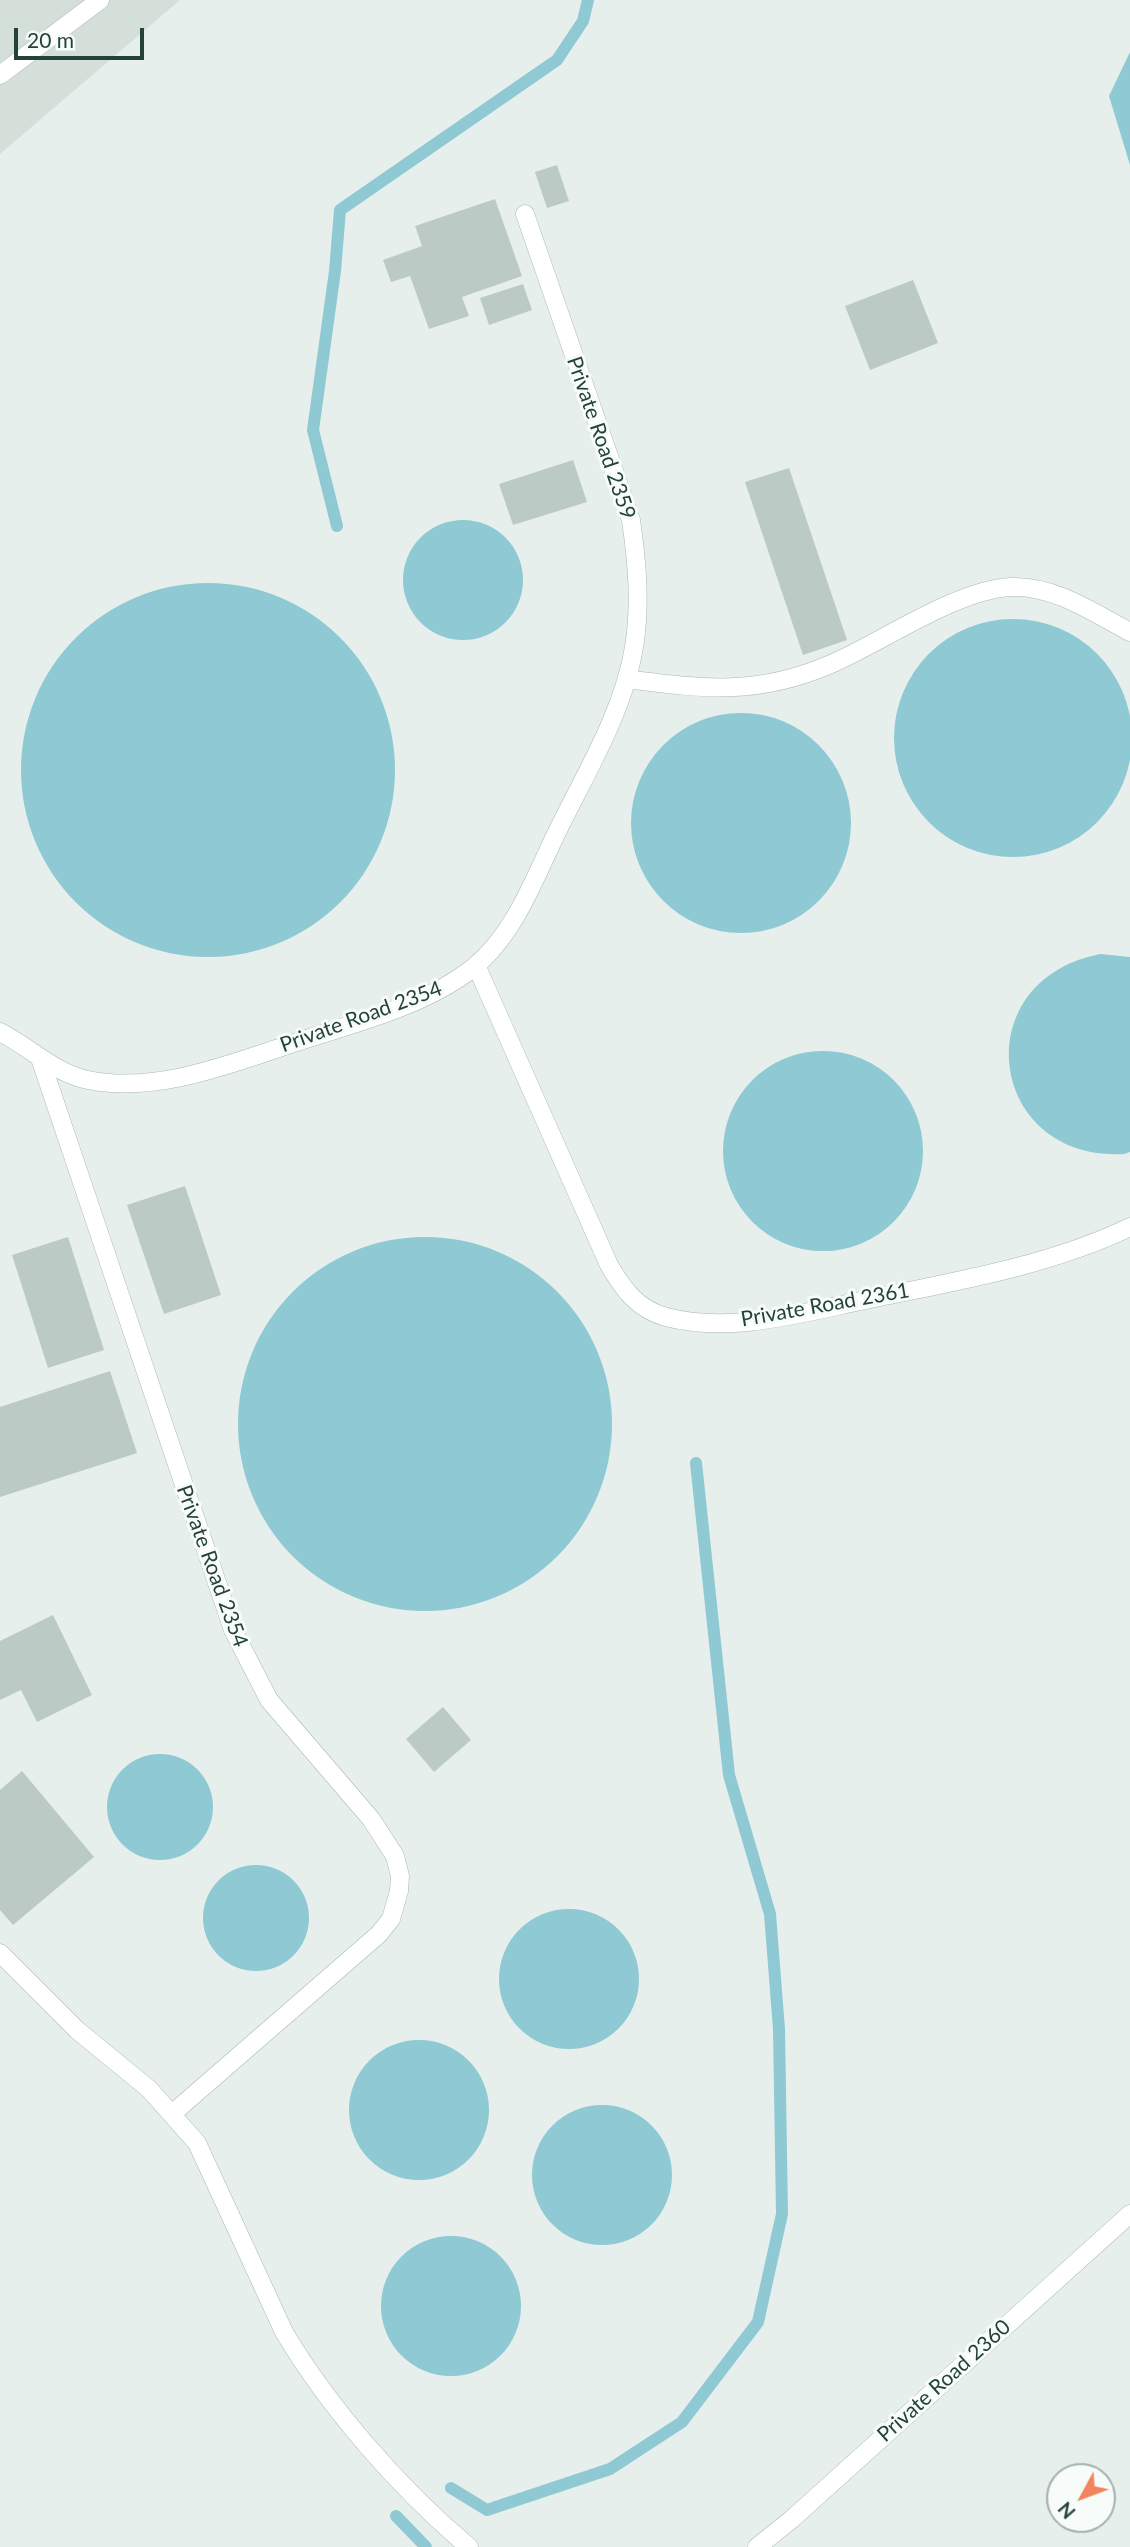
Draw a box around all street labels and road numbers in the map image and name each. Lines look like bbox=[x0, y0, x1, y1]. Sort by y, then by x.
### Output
street label: Private Road 2359 bbox=[561, 353, 641, 523]
street label: Private Road 2354 bbox=[277, 976, 445, 1058]
street label: Private Road 2361 bbox=[739, 1278, 911, 1332]
street label: Private Road 2354 bbox=[171, 1482, 253, 1650]
street label: Private Road 2360 bbox=[872, 2315, 1016, 2447]

